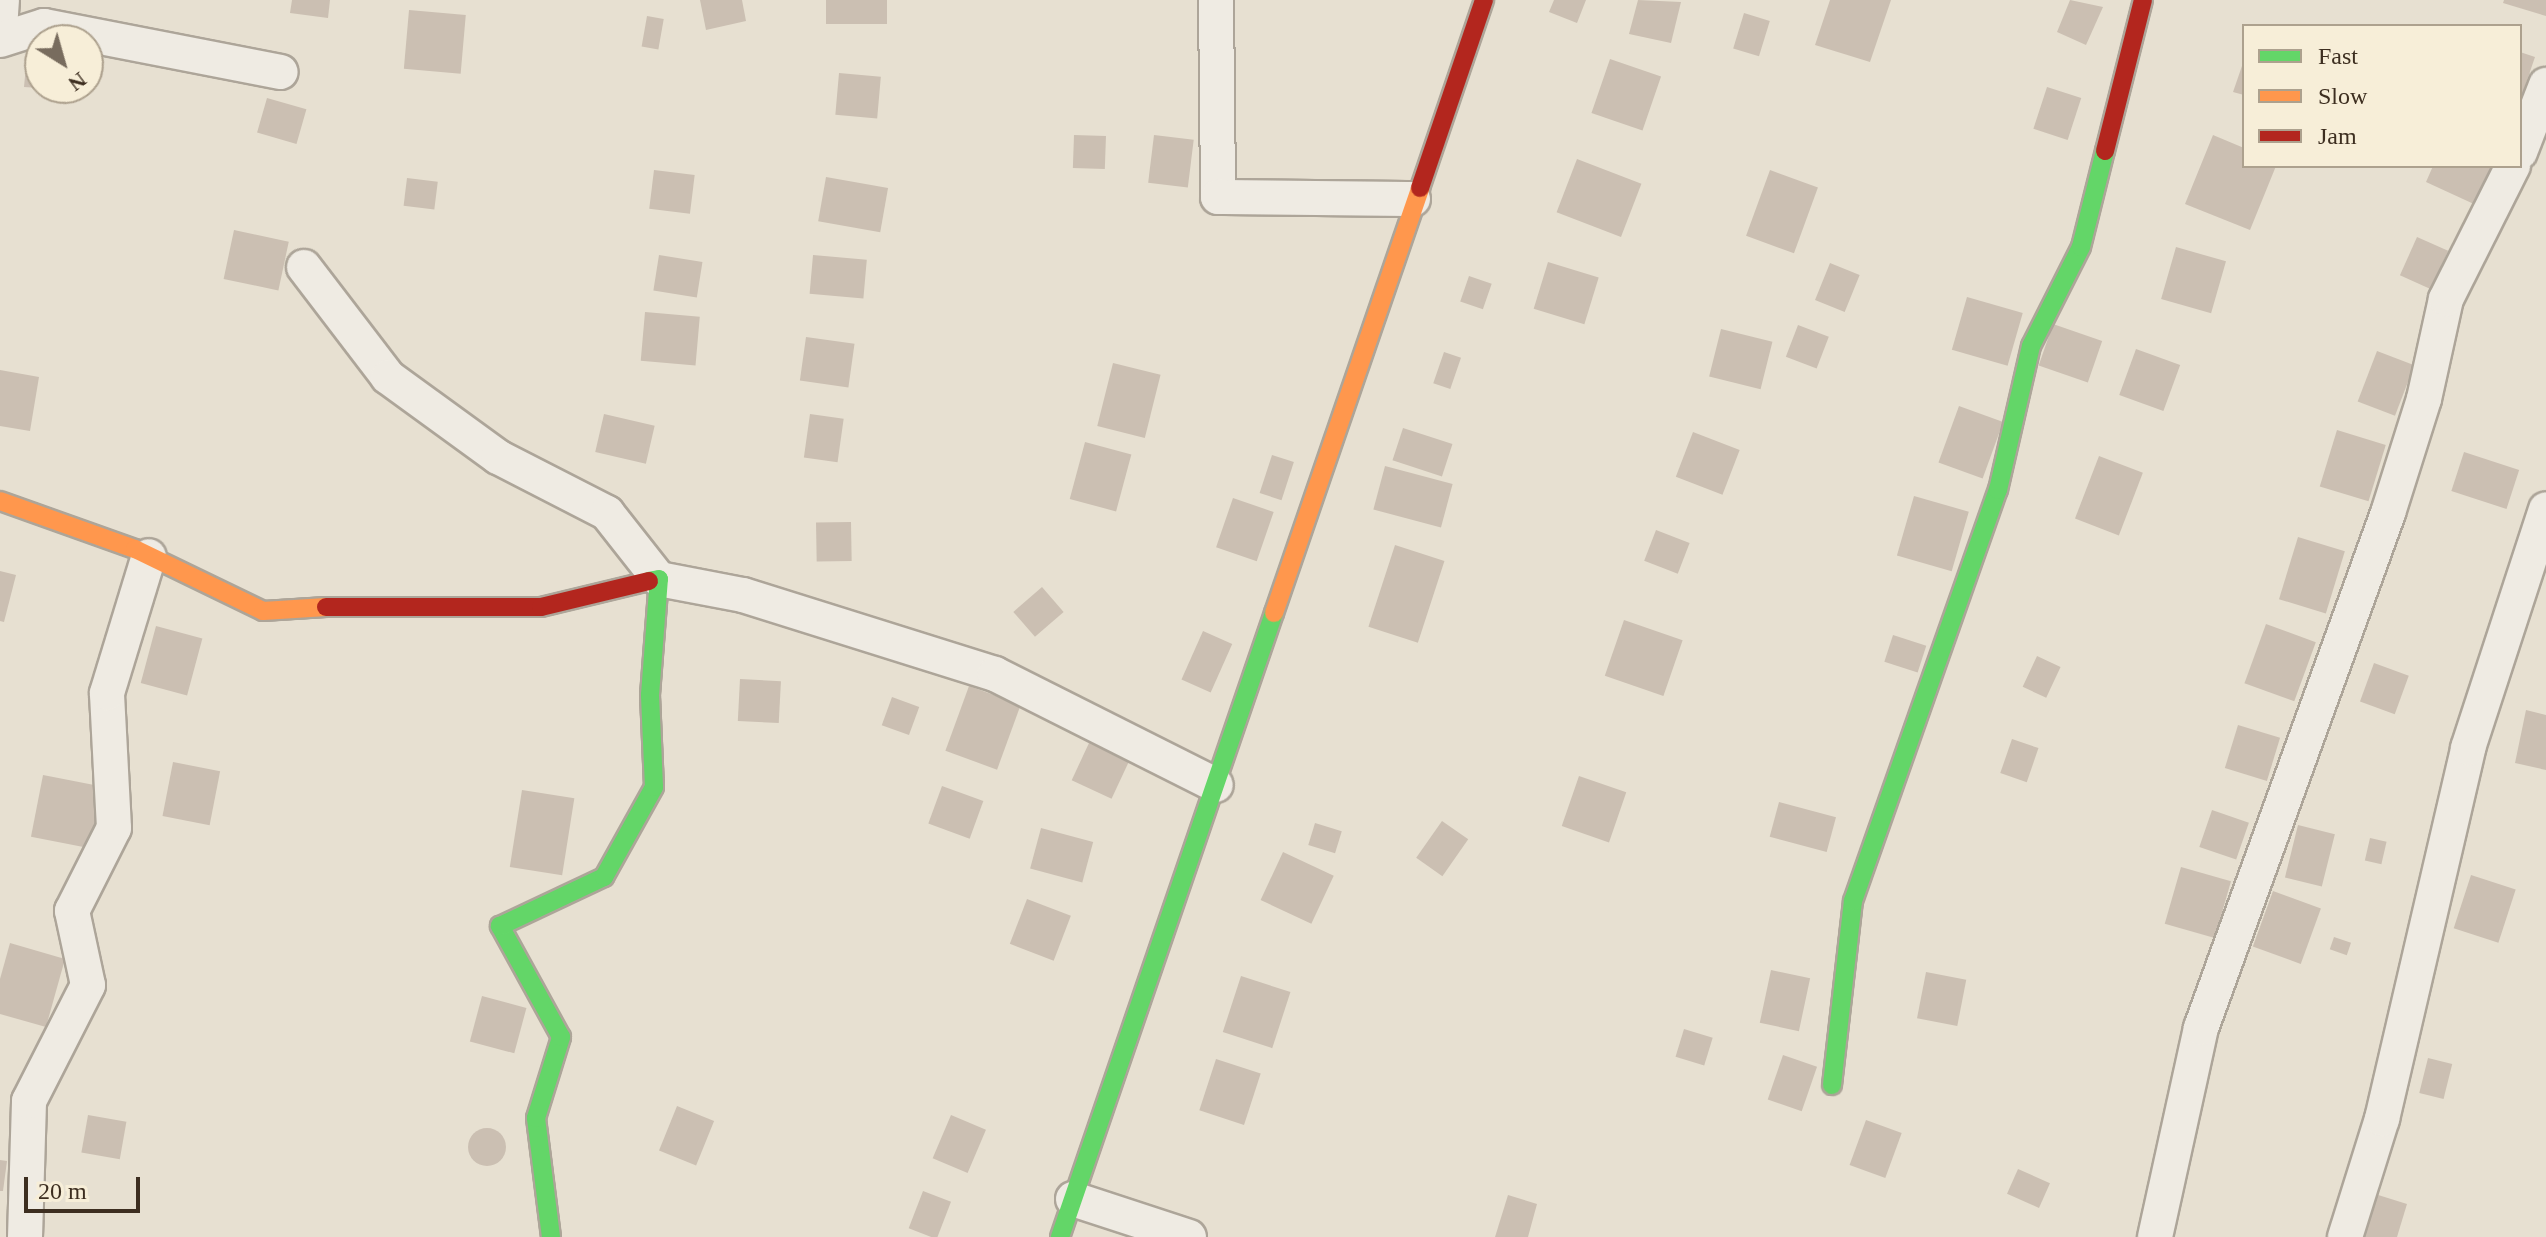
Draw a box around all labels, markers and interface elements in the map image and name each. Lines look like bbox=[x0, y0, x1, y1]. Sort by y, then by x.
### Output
north arrow bbox=[24, 24, 104, 104]
legend bbox=[2242, 24, 2522, 168]
text: Fast bbox=[2318, 43, 2358, 69]
text: N bbox=[64, 67, 91, 97]
text: Slow bbox=[2318, 83, 2367, 109]
text: Jam bbox=[2318, 123, 2357, 149]
scale bar bbox=[28, 1161, 144, 1211]
text: 20 m bbox=[38, 1178, 87, 1204]

